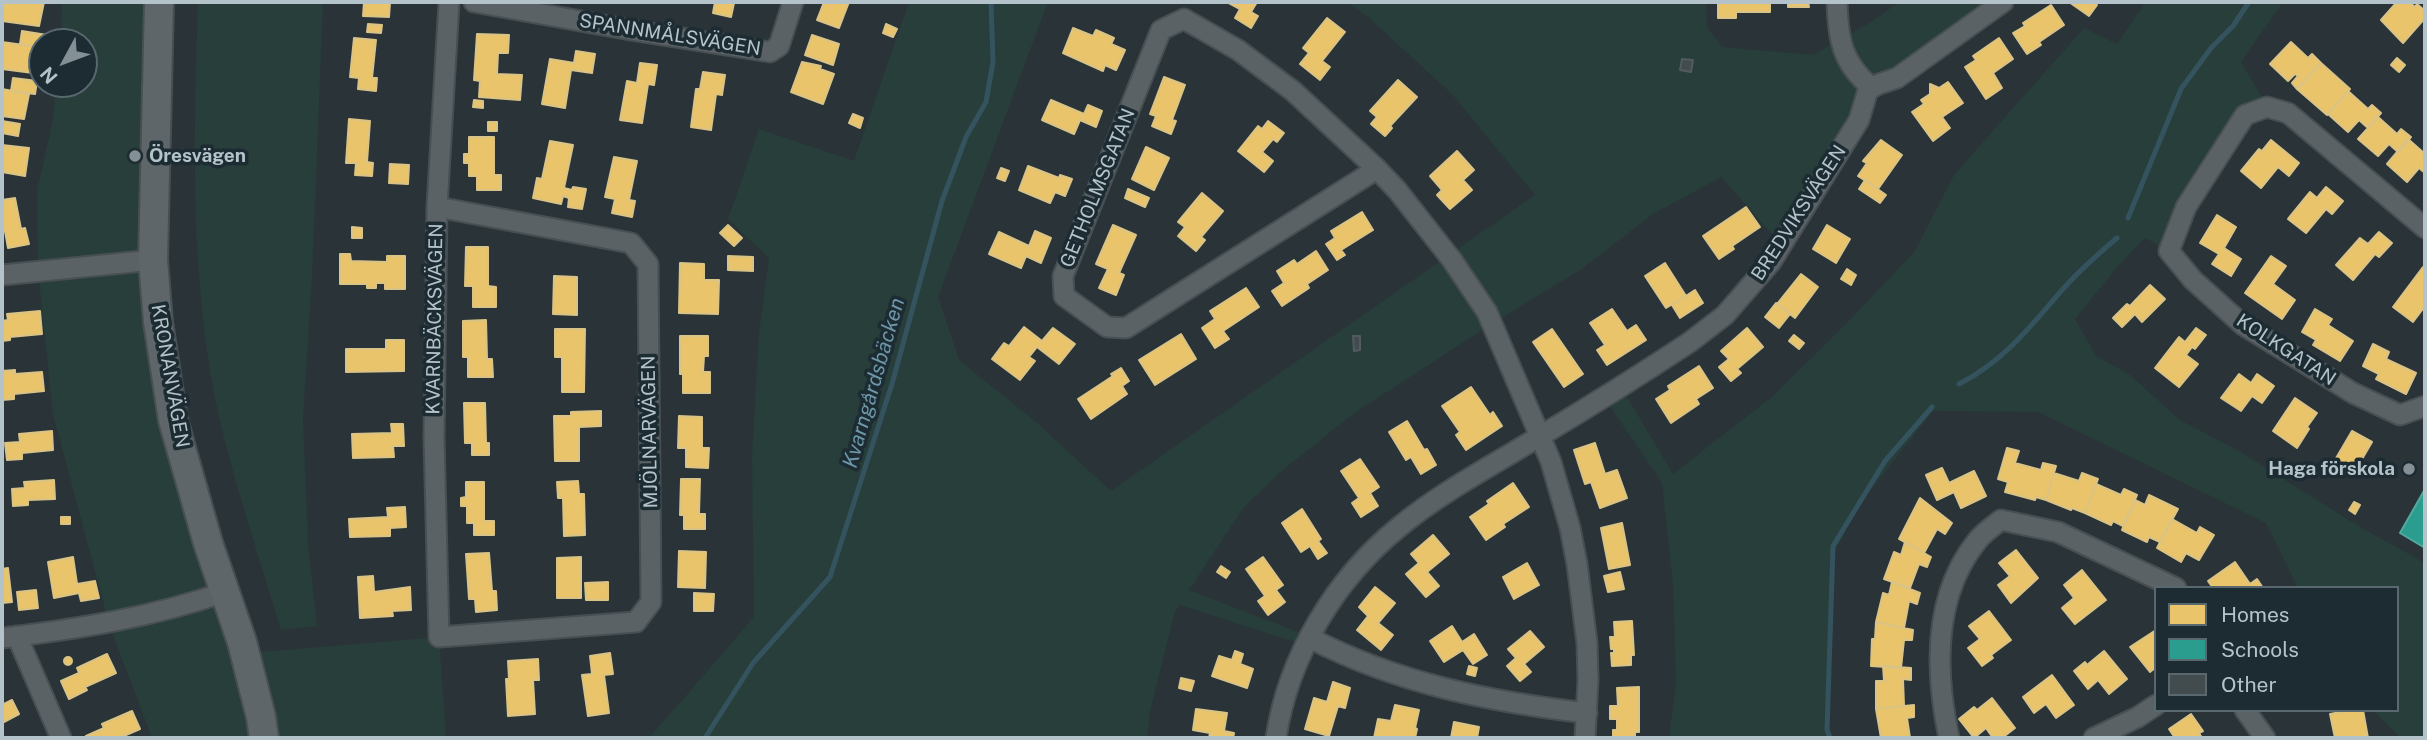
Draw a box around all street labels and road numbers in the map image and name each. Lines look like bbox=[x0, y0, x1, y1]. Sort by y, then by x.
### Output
street label: SPANNMÅLSVÄGEN bbox=[578, 9, 762, 61]
street label: GETHOLMSGATAN bbox=[1056, 105, 1140, 271]
street label: BREDVIKSVÄGEN bbox=[1747, 141, 1851, 285]
street label: KVARNBÄCKSVÄGEN bbox=[422, 223, 448, 415]
street label: KRONANVÄGEN bbox=[146, 302, 194, 450]
street label: KOLKGATAN bbox=[2232, 309, 2340, 391]
street label: MJÖLNARVÄGEN bbox=[637, 355, 663, 509]

